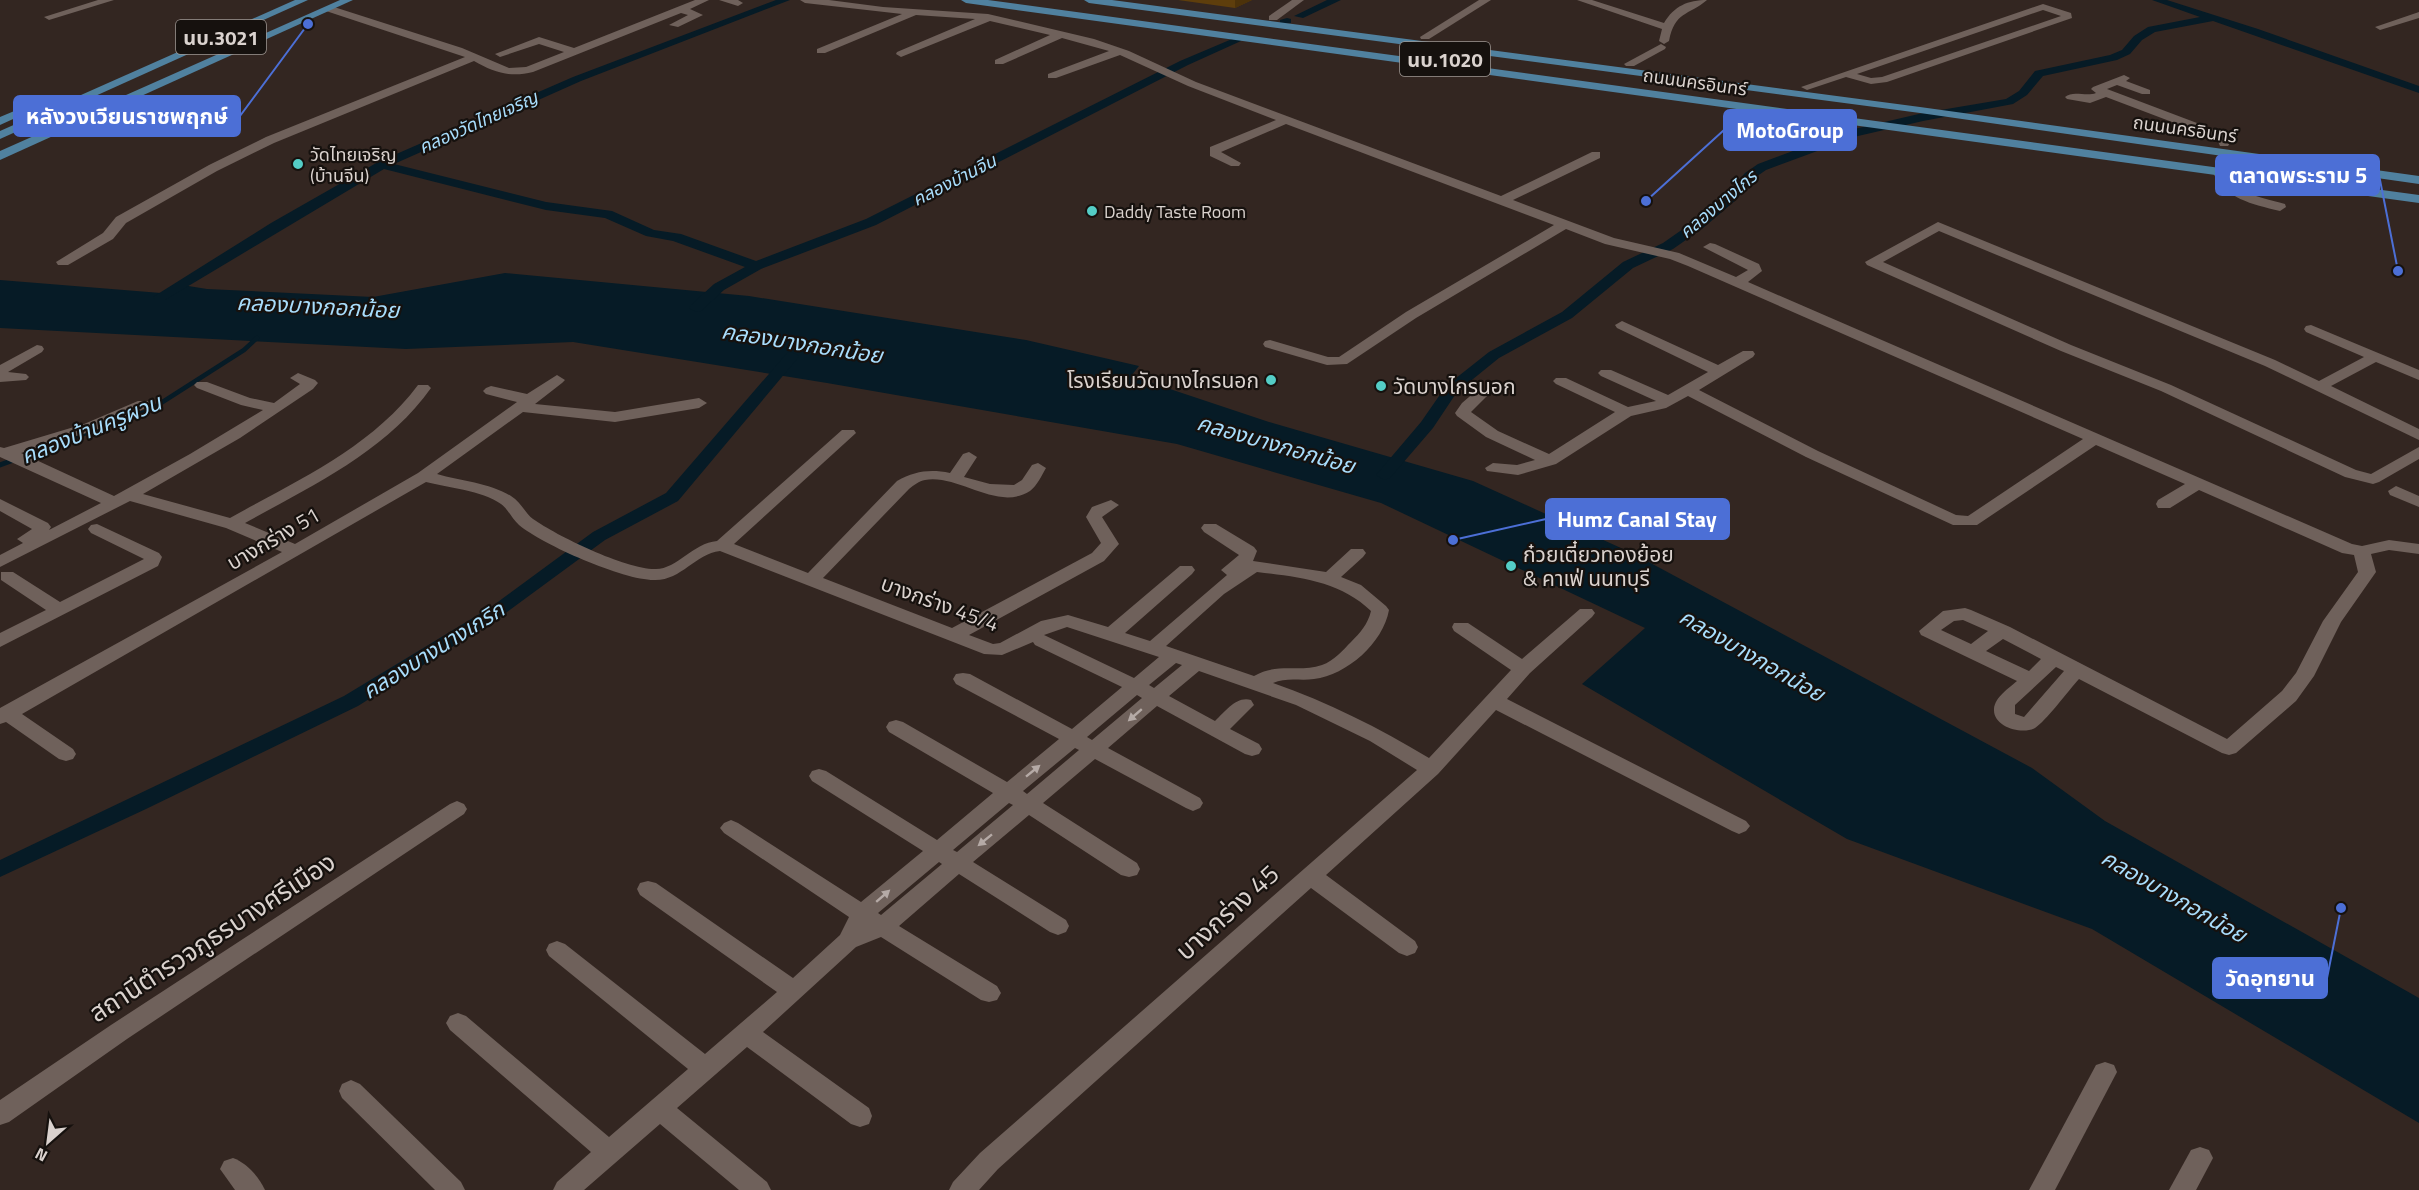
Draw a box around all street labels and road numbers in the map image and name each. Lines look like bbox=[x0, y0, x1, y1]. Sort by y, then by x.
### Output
road number: นบ.3021 bbox=[176, 20, 266, 54]
road number: นบ.1020 bbox=[1400, 42, 1490, 76]
street label: ถนนนครอินทร์ bbox=[1641, 61, 1750, 103]
street label: ถนนนครอินทร์ bbox=[2131, 108, 2240, 150]
street label: บางกร่าง 51 bbox=[220, 498, 326, 578]
street label: บางกร่าง 45/4 bbox=[876, 567, 1004, 639]
street label: สถานีตำรวจภูธรบางศรีเมือง bbox=[81, 842, 343, 1032]
street label: บางกร่าง 45 bbox=[1166, 855, 1288, 969]

